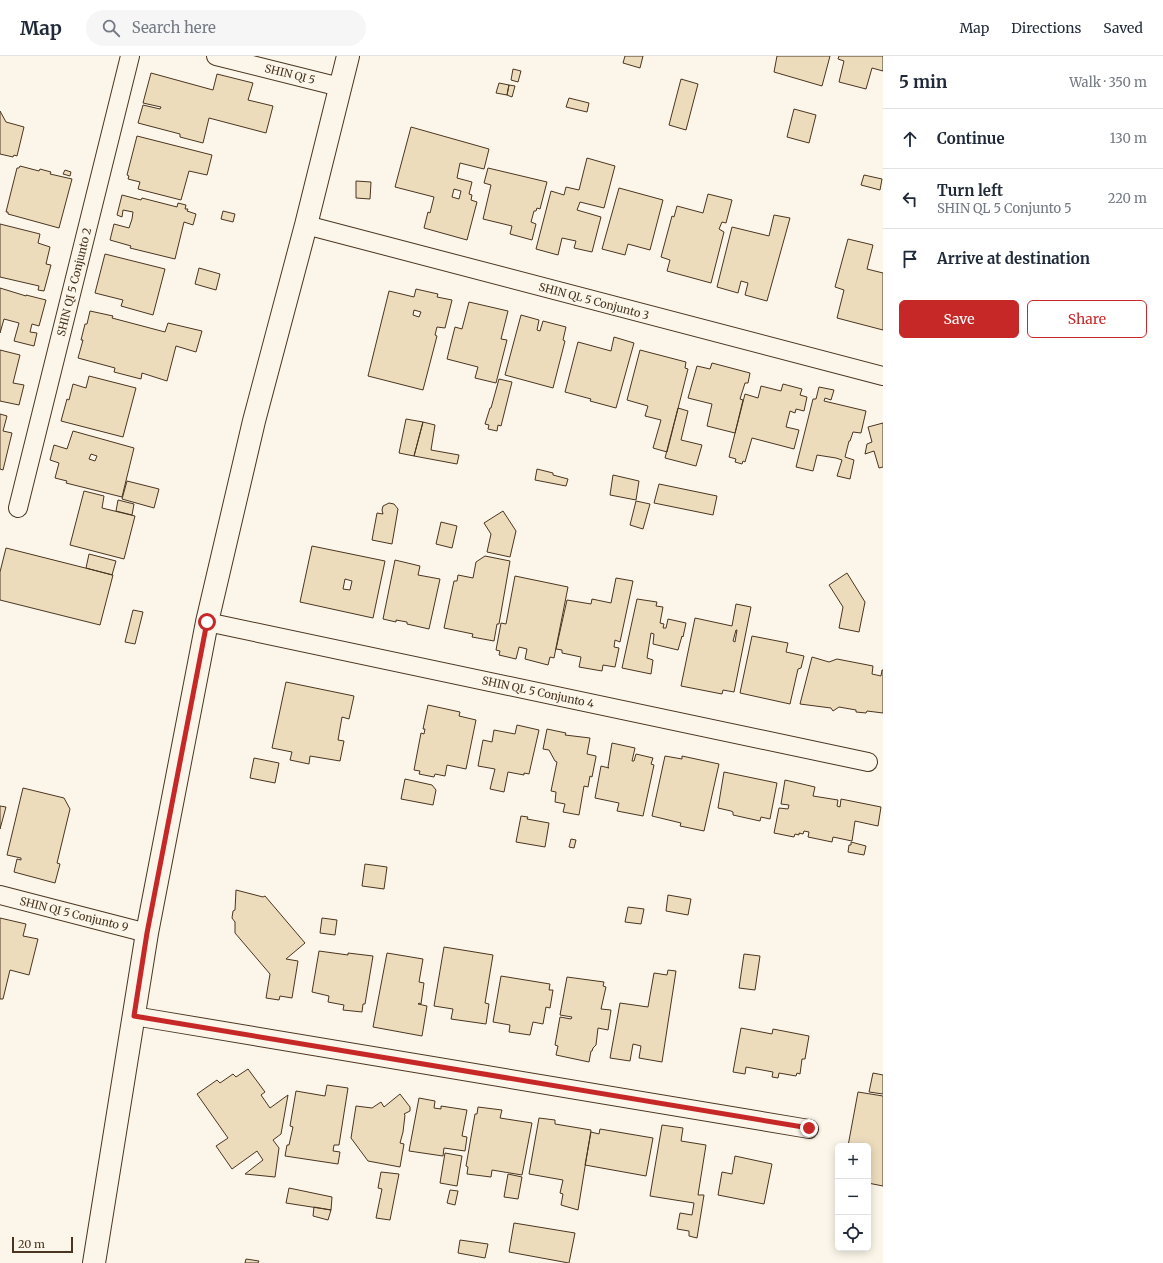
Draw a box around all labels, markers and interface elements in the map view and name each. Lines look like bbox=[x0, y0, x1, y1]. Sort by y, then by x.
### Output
search box bbox=[86, 10, 366, 46]
text: Map bbox=[20, 16, 62, 40]
icon: search bbox=[100, 17, 122, 39]
text: Search here bbox=[132, 18, 216, 37]
text: Map bbox=[959, 19, 989, 37]
text: Directions bbox=[1011, 19, 1081, 37]
text: Saved bbox=[1103, 19, 1143, 37]
street label: SHIN QI 5 bbox=[263, 61, 317, 87]
text: 5 min bbox=[899, 71, 947, 93]
text: Walk · 350 m bbox=[1069, 74, 1147, 91]
icon: ahead bbox=[899, 128, 921, 150]
text: Continue bbox=[937, 129, 1005, 148]
text: 130 m bbox=[1110, 130, 1147, 147]
text: Turn left bbox=[937, 181, 1003, 200]
icon: left bbox=[899, 188, 921, 210]
text: 220 m bbox=[1108, 190, 1147, 207]
text: SHIN QL 5 Conjunto 5 bbox=[937, 200, 1072, 217]
street label: SHIN QI 5 Conjunto 2 bbox=[54, 226, 94, 338]
icon: arrive bbox=[899, 248, 921, 270]
text: Arrive at destination bbox=[937, 249, 1090, 268]
street label: SHIN QL 5 Conjunto 3 bbox=[537, 280, 651, 322]
button: Save bbox=[899, 300, 1019, 338]
button: Share bbox=[1027, 300, 1147, 338]
route start bbox=[198, 613, 216, 631]
street label: SHIN QL 5 Conjunto 4 bbox=[481, 673, 596, 711]
street label: SHIN QI 5 Conjunto 9 bbox=[18, 894, 130, 934]
route end bbox=[800, 1119, 818, 1137]
map controls bbox=[835, 1143, 871, 1251]
button: + bbox=[835, 1143, 871, 1179]
button: − bbox=[835, 1179, 871, 1215]
button: locate bbox=[835, 1215, 871, 1251]
scale bar bbox=[12, 1235, 73, 1254]
text: 20 m bbox=[18, 1237, 45, 1251]

